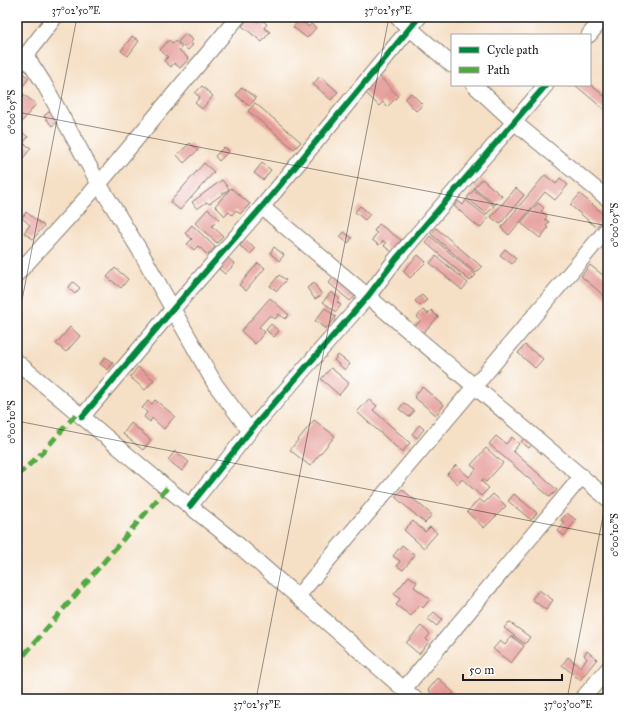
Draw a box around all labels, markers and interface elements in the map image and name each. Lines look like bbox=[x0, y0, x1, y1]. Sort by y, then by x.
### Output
text: 37°02'50"E bbox=[52, 5, 100, 17]
text: 37°02'55"E bbox=[364, 5, 412, 17]
legend bbox=[451, 34, 591, 86]
text: Cycle path bbox=[487, 43, 539, 57]
text: Path bbox=[487, 63, 510, 77]
text: 0°00'05"S bbox=[6, 90, 18, 134]
text: 0°00'05"S bbox=[609, 203, 621, 247]
text: 0°00'10"S bbox=[6, 400, 18, 444]
text: 0°00'10"S bbox=[609, 513, 621, 557]
scale bar bbox=[463, 656, 562, 682]
text: 50 m bbox=[469, 663, 494, 677]
text: 37°02'55"E bbox=[233, 699, 281, 711]
text: 37°03'00"E bbox=[544, 699, 592, 711]

